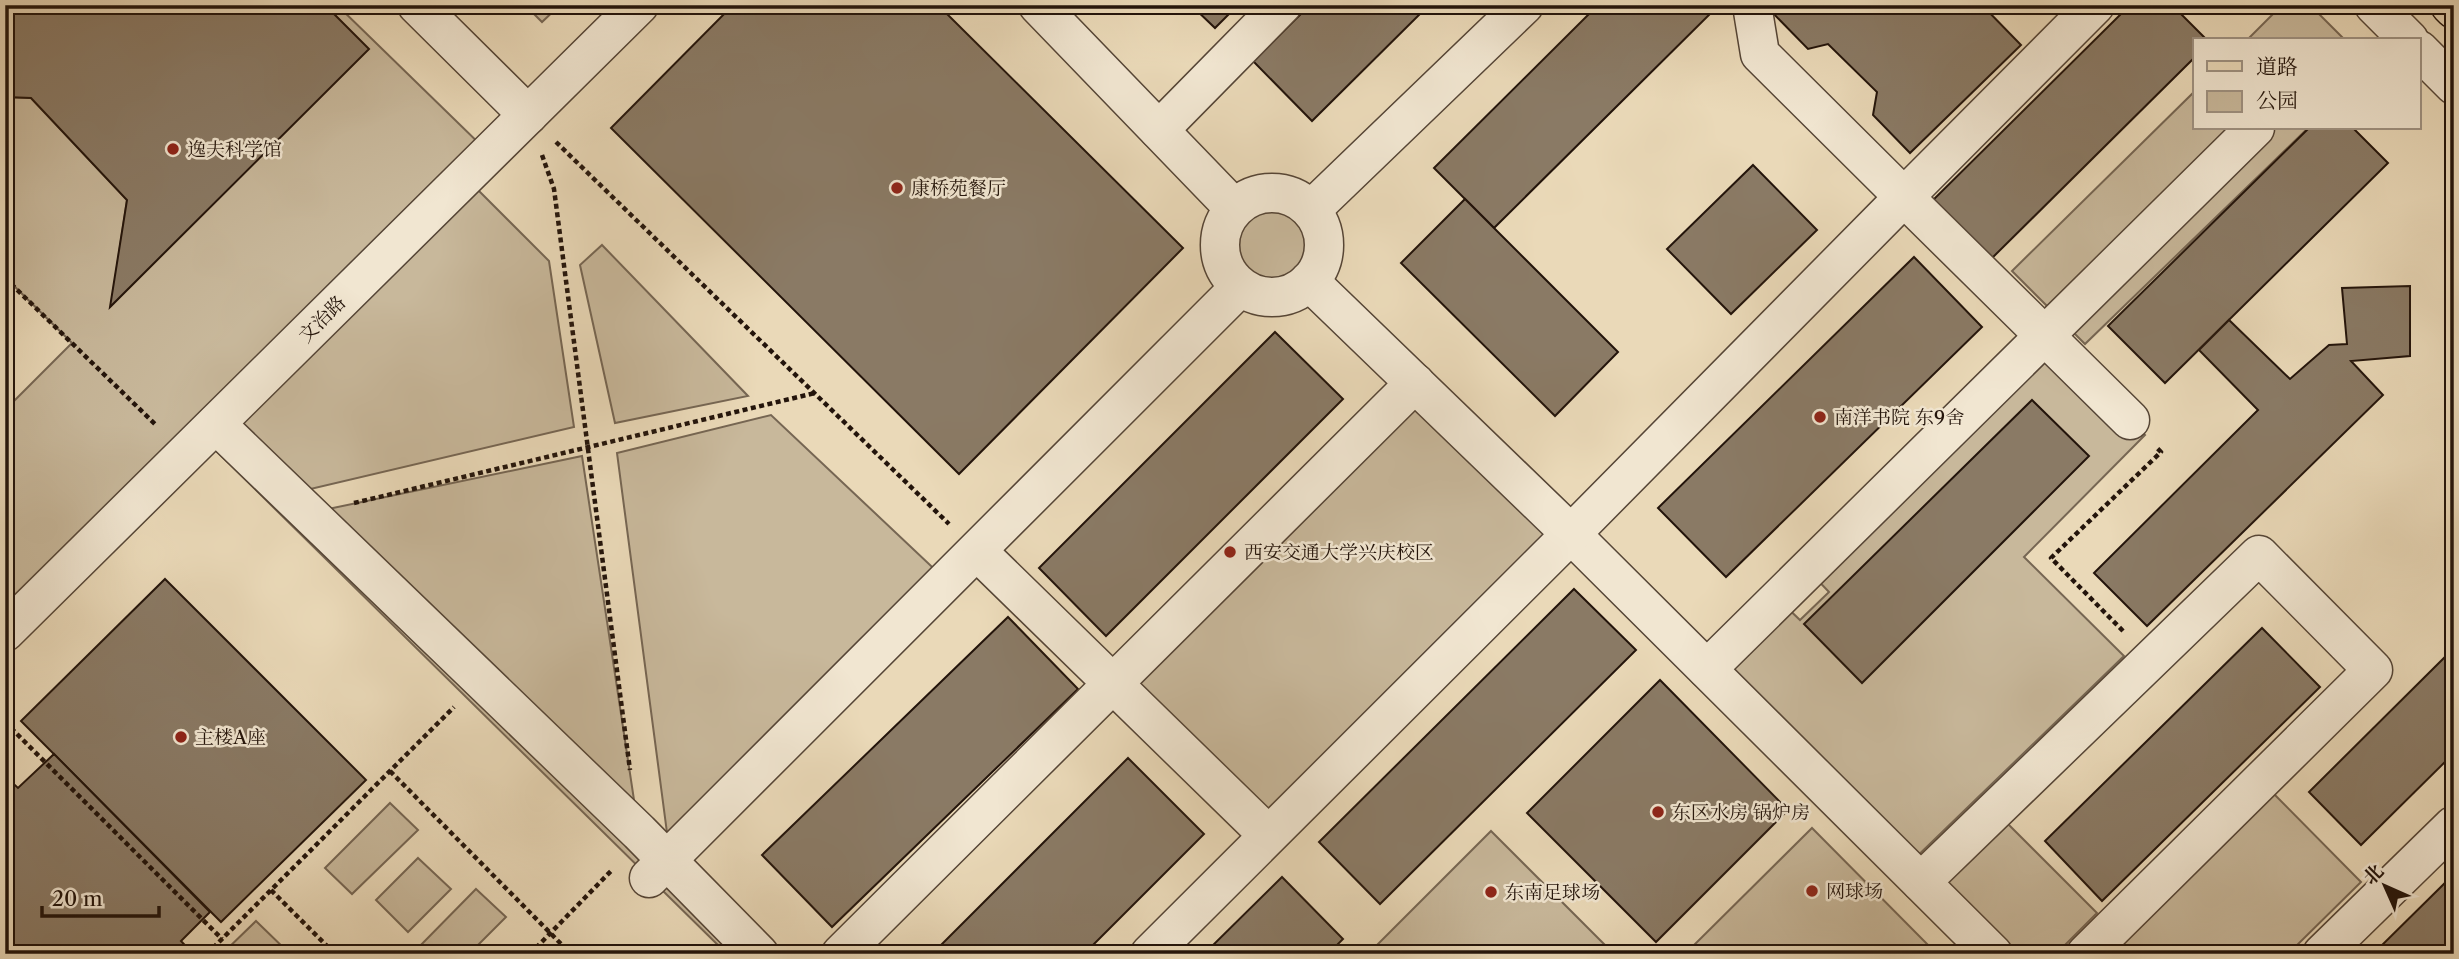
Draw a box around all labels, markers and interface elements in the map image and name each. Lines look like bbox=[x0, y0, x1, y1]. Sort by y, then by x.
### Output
legend bbox=[2193, 38, 2420, 130]
text: 道路 bbox=[2256, 54, 2298, 79]
text: 公园 bbox=[2256, 88, 2298, 113]
place label: 逸夫科学馆 bbox=[187, 138, 282, 161]
marker: 逸夫科学馆 bbox=[165, 141, 181, 157]
place label: 康桥苑餐厅 bbox=[911, 177, 1006, 200]
marker: 康桥苑餐厅 bbox=[889, 180, 905, 196]
street label: 文治路 bbox=[294, 291, 350, 347]
place label: 南洋书院 东9舍 bbox=[1834, 406, 1964, 429]
marker: 南洋书院 东9舍 bbox=[1812, 409, 1828, 425]
place label: 西安交通大学兴庆校区 bbox=[1244, 541, 1434, 564]
marker: 西安交通大学兴庆校区 bbox=[1222, 544, 1238, 560]
place label: 主楼A座 bbox=[195, 726, 266, 749]
marker: 主楼A座 bbox=[173, 729, 189, 745]
place label: 东区水房 锅炉房 bbox=[1672, 801, 1810, 824]
marker: 东区水房 锅炉房 bbox=[1650, 804, 1666, 820]
north arrow bbox=[2350, 850, 2420, 920]
text: 北 bbox=[2358, 859, 2388, 889]
scale bar bbox=[42, 875, 159, 919]
place label: 网球场 bbox=[1826, 880, 1883, 903]
place label: 东南足球场 bbox=[1505, 881, 1600, 904]
marker: 网球场 bbox=[1804, 883, 1820, 899]
marker: 东南足球场 bbox=[1483, 884, 1499, 900]
text: 20 m bbox=[52, 886, 103, 911]

